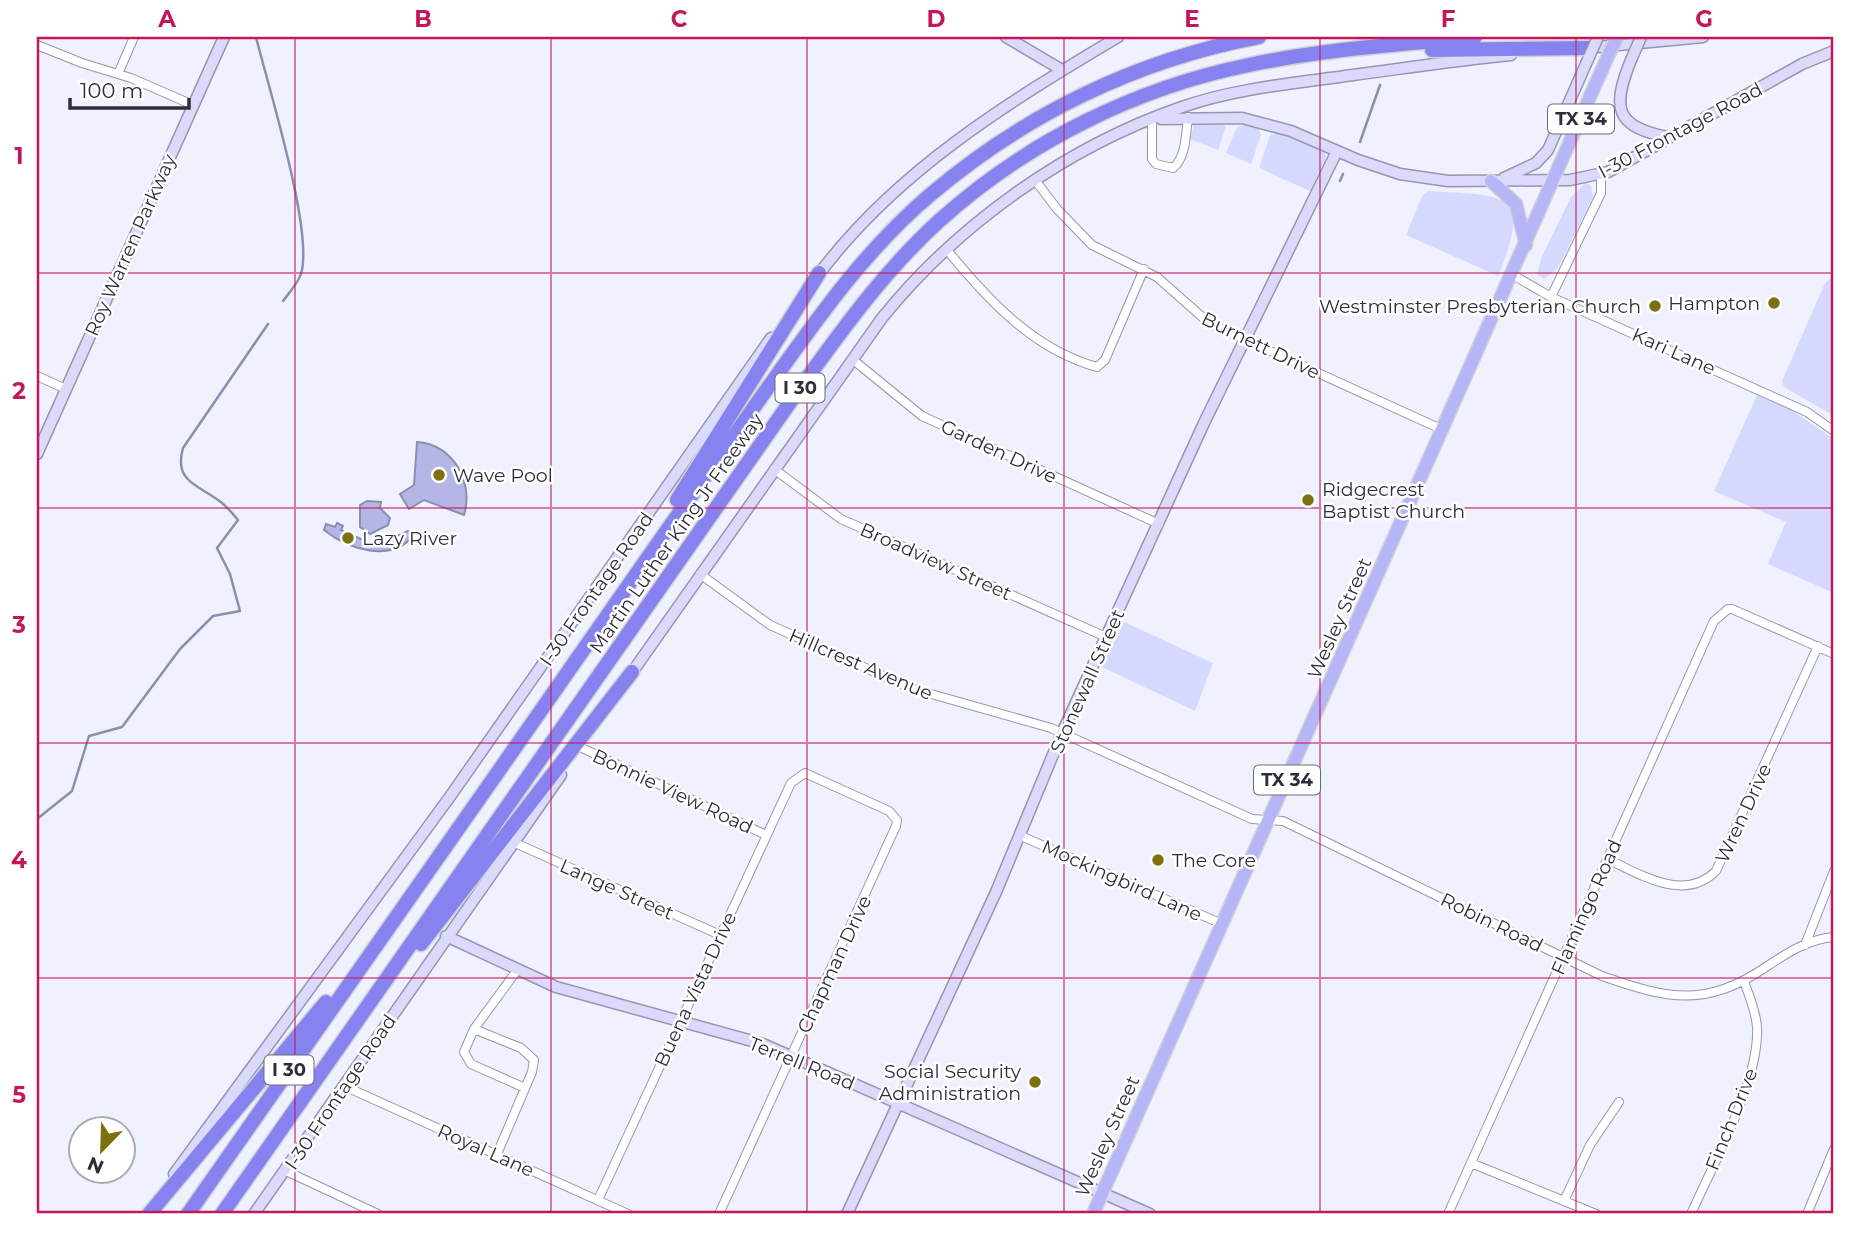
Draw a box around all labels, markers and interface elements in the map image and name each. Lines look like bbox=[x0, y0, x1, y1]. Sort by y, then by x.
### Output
text: A bbox=[157, 5, 176, 33]
text: B bbox=[414, 5, 432, 33]
text: C bbox=[671, 5, 688, 33]
text: D bbox=[927, 5, 946, 33]
text: E bbox=[1184, 5, 1200, 33]
text: F bbox=[1441, 5, 1456, 33]
text: G bbox=[1695, 5, 1713, 33]
scale bar bbox=[70, 66, 189, 110]
street label: I-30 Frontage Road bbox=[1594, 77, 1766, 183]
text: 100 m bbox=[80, 78, 143, 103]
road number: TX 34 bbox=[1548, 104, 1614, 134]
text: 1 bbox=[14, 142, 24, 170]
street label: Roy Warren Parkway bbox=[80, 150, 181, 340]
place label: Hampton bbox=[1668, 292, 1760, 315]
place label: Westminster Presbyterian Church bbox=[1319, 295, 1641, 318]
marker: Hampton bbox=[1766, 295, 1782, 311]
marker: Westminster Presbyterian Church bbox=[1647, 298, 1663, 314]
street label: Burnett Drive bbox=[1198, 307, 1324, 384]
street label: Kari Lane bbox=[1629, 323, 1719, 380]
road number: I 30 bbox=[776, 374, 824, 402]
text: 2 bbox=[12, 377, 26, 405]
street label: Martin Luther King Jr Freeway bbox=[585, 408, 769, 658]
street label: Garden Drive bbox=[937, 415, 1060, 488]
place label: Wave Pool bbox=[453, 464, 553, 487]
marker: Wave Pool bbox=[431, 467, 447, 483]
place label: Ridgecrest Baptist Church bbox=[1322, 478, 1465, 523]
marker: Ridgecrest Baptist Church bbox=[1300, 492, 1316, 508]
street label: I-30 Frontage Road bbox=[535, 508, 658, 671]
street label: Broadview Street bbox=[856, 518, 1015, 605]
place label: Lazy River bbox=[362, 527, 457, 550]
marker: Lazy River bbox=[340, 530, 356, 546]
street label: Wesley Street bbox=[1303, 554, 1377, 682]
street label: Stonewall Street bbox=[1045, 605, 1130, 757]
text: 3 bbox=[11, 611, 26, 639]
street label: Hillcrest Avenue bbox=[785, 624, 936, 705]
street label: Bonnie View Road bbox=[589, 744, 757, 839]
street label: Wren Drive bbox=[1710, 760, 1776, 867]
road number: TX 34 bbox=[1254, 766, 1320, 794]
street label: Mockingbird Lane bbox=[1038, 835, 1205, 926]
street label: Flamingo Road bbox=[1546, 836, 1627, 979]
text: 4 bbox=[11, 846, 27, 874]
place label: The Core bbox=[1172, 849, 1256, 872]
marker: The Core bbox=[1150, 852, 1166, 868]
street label: Lange Street bbox=[556, 854, 678, 925]
street label: Robin Road bbox=[1437, 888, 1547, 957]
street label: Chapman Drive bbox=[792, 892, 876, 1037]
street label: Buena Vista Drive bbox=[649, 908, 741, 1070]
street label: I-30 Frontage Road bbox=[280, 1010, 401, 1174]
street label: Terrell Road bbox=[745, 1032, 858, 1095]
road number: I 30 bbox=[264, 1056, 314, 1084]
place label: Social Security Administration bbox=[879, 1060, 1022, 1105]
street label: Finch Drive bbox=[1701, 1065, 1762, 1174]
street label: Wesley Street bbox=[1071, 1072, 1145, 1200]
marker: Social Security Administration bbox=[1027, 1074, 1043, 1090]
text: 5 bbox=[12, 1081, 26, 1109]
north arrow bbox=[66, 1114, 136, 1184]
street label: Royal Lane bbox=[434, 1119, 538, 1182]
text: N bbox=[84, 1152, 107, 1179]

